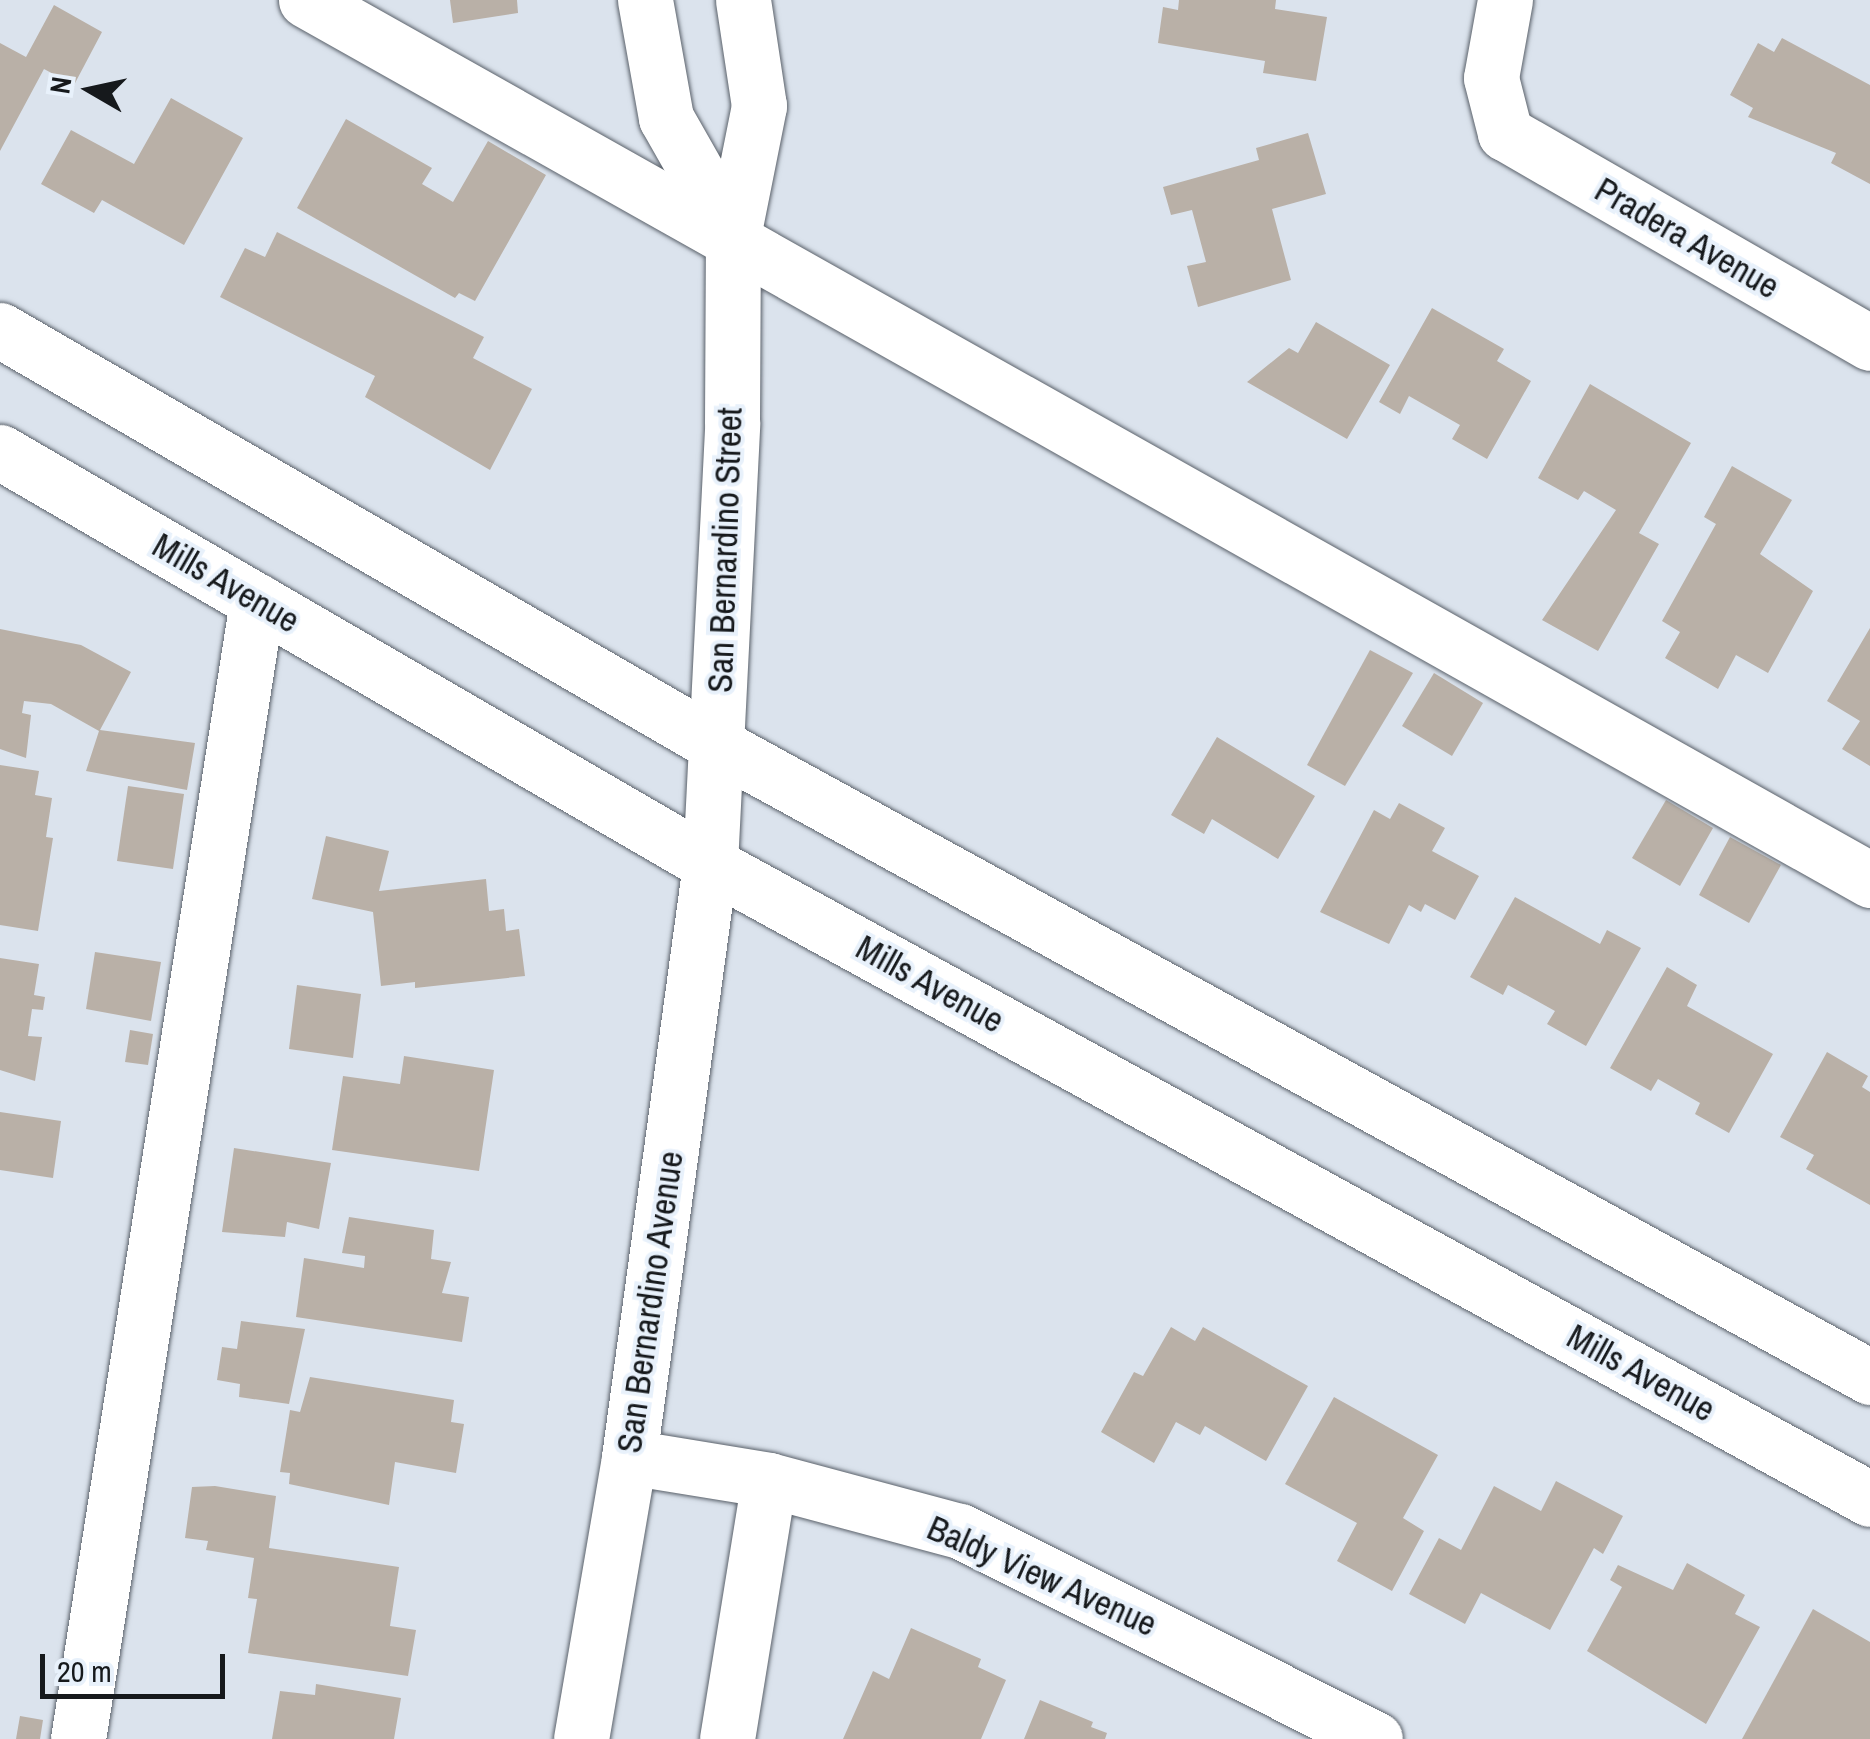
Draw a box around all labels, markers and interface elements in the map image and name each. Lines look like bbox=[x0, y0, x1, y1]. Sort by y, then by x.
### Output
north arrow bbox=[40, 40, 140, 140]
text: N bbox=[40, 74, 80, 96]
street label: Pradera Avenue bbox=[1587, 168, 1787, 308]
street label: San Bernardino Street bbox=[699, 407, 751, 693]
street label: Mills Avenue bbox=[145, 524, 307, 642]
street label: Mills Avenue bbox=[848, 926, 1012, 1042]
street label: San Bernardino Avenue bbox=[608, 1148, 692, 1456]
street label: Mills Avenue bbox=[1559, 1315, 1723, 1431]
street label: Baldy View Avenue bbox=[920, 1506, 1164, 1646]
scale bar bbox=[45, 1634, 230, 1696]
text: 20 m bbox=[57, 1651, 112, 1691]

